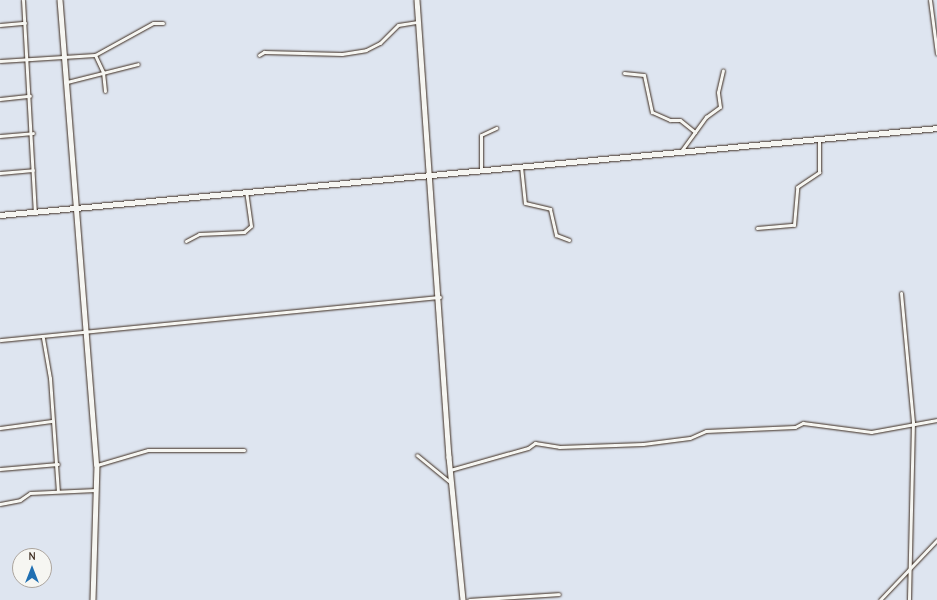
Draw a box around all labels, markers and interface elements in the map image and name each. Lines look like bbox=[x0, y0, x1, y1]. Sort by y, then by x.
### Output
north arrow bbox=[12, 548, 52, 588]
text: N bbox=[28, 550, 36, 563]

